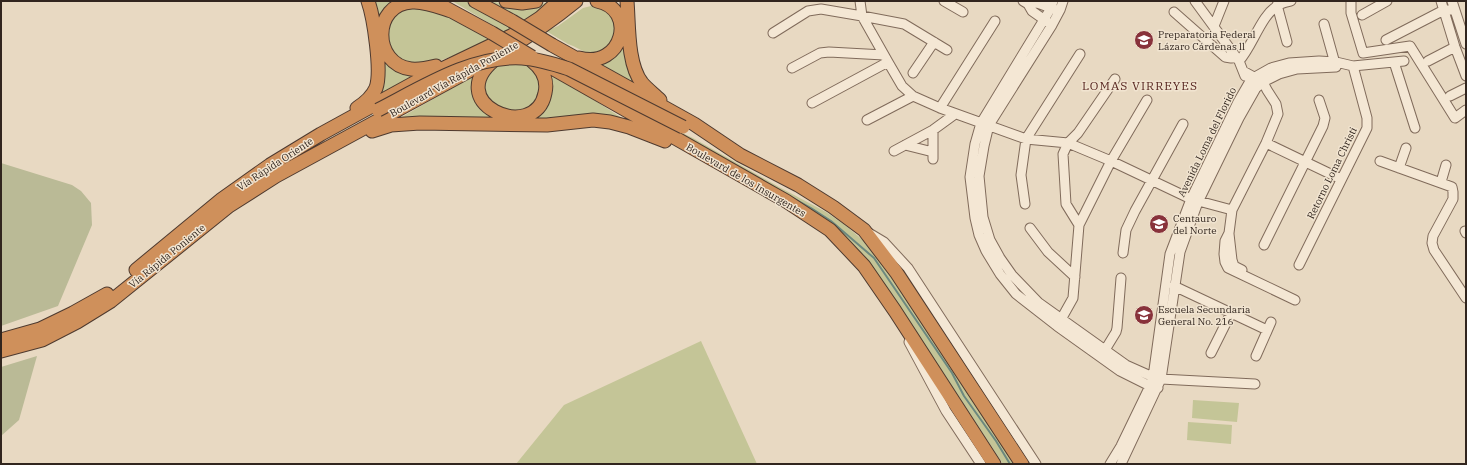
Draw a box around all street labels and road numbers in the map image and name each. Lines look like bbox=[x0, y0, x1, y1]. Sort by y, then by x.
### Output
street label: Boulevard Vía Rápida Poniente bbox=[387, 38, 521, 120]
street label: Avenida Loma del Florido bbox=[1175, 85, 1239, 199]
street label: Retorno Loma Christi bbox=[1304, 125, 1360, 221]
street label: Vía Rápida Oriente bbox=[235, 135, 315, 193]
street label: Boulevard de los Insurgentes bbox=[684, 140, 808, 220]
street label: Vía Rápida Poniente bbox=[126, 221, 208, 291]

